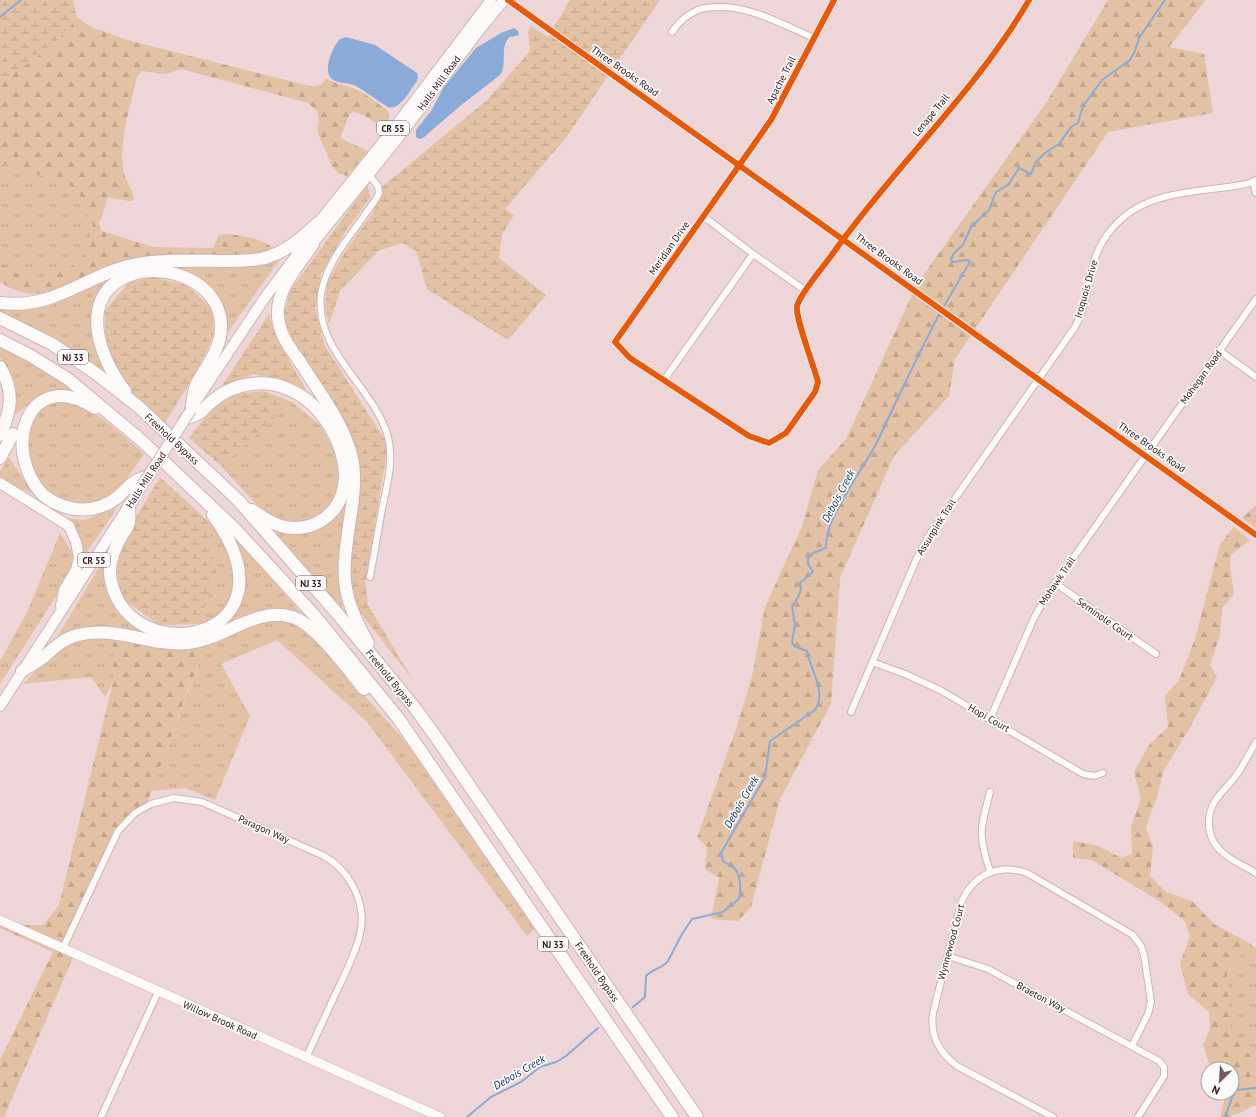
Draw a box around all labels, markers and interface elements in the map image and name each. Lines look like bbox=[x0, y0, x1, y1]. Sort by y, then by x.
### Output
street label: Three Brooks Road bbox=[589, 43, 661, 99]
street label: Halls Mill Road bbox=[415, 53, 463, 113]
street label: Apache Trail bbox=[763, 54, 799, 106]
street label: Lenape Trail bbox=[910, 91, 952, 139]
road number: CR 55 bbox=[377, 121, 409, 135]
street label: Meridian Drive bbox=[646, 219, 692, 277]
street label: Three Brooks Road bbox=[853, 230, 925, 288]
street label: Iroquois Drive bbox=[1072, 258, 1100, 320]
street label: Mohegan Road bbox=[1177, 348, 1225, 406]
road number: NJ 33 bbox=[58, 350, 88, 364]
street label: Freehold Bypass bbox=[142, 410, 202, 468]
street label: Three Brooks Road bbox=[1116, 419, 1188, 475]
street label: Halls Mill Road bbox=[123, 449, 169, 511]
water label: Debois Creek bbox=[818, 466, 858, 525]
street label: Assunpink Trail bbox=[914, 496, 959, 558]
road number: CR 55 bbox=[78, 553, 110, 567]
street label: Mohawk Trail bbox=[1036, 554, 1078, 608]
road number: NJ 33 bbox=[296, 576, 326, 590]
street label: Seminole Court bbox=[1074, 595, 1136, 644]
street label: Freehold Bypass bbox=[363, 647, 417, 709]
street label: Hopi Court bbox=[966, 701, 1013, 735]
water label: Debois Creek bbox=[721, 773, 762, 830]
street label: Paragon Way bbox=[236, 812, 292, 846]
street label: Wynnewood Court bbox=[935, 902, 968, 981]
road number: NJ 33 bbox=[538, 937, 568, 951]
street label: Freehold Bypass bbox=[572, 939, 622, 1005]
street label: Braeton Way bbox=[1014, 979, 1068, 1015]
street label: Willow Brook Road bbox=[181, 998, 259, 1042]
water label: Debois Creek bbox=[491, 1051, 548, 1092]
north arrow bbox=[1200, 1061, 1240, 1101]
text: N bbox=[1210, 1082, 1222, 1098]

